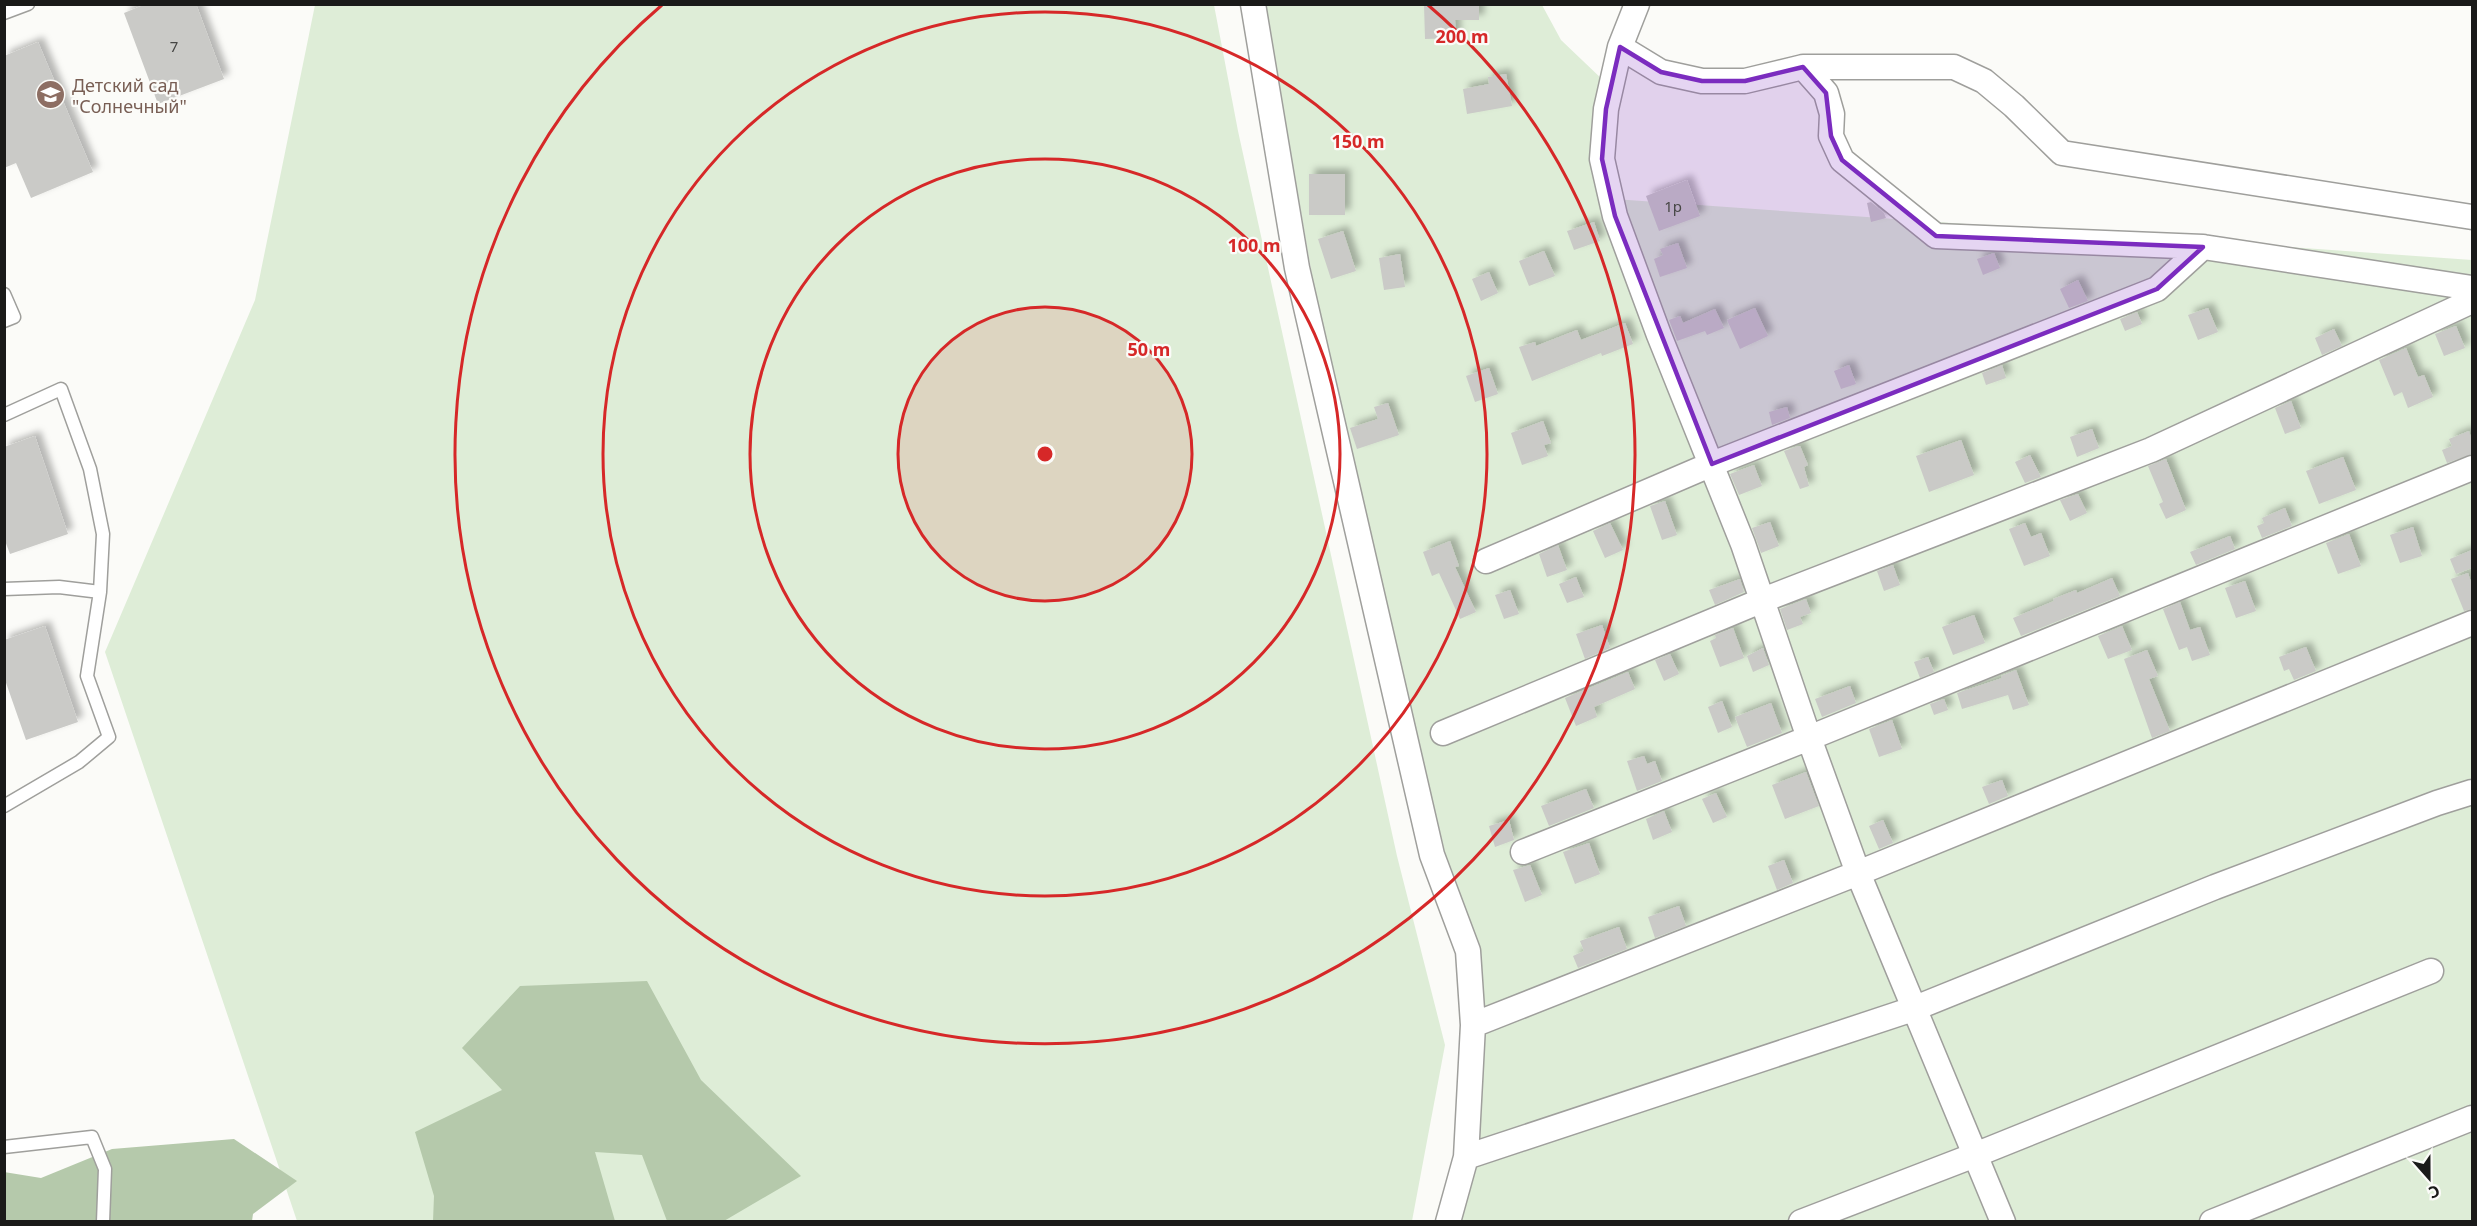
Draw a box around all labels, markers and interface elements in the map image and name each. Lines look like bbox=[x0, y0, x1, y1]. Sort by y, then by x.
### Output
text: 200 m bbox=[1435, 24, 1489, 48]
house number: 7 bbox=[170, 36, 178, 56]
place label: Детский сад "Солнечный" bbox=[72, 73, 187, 118]
school or university icon: Детский сад "Солнечный" bbox=[35, 79, 67, 111]
text: 150 m bbox=[1331, 129, 1385, 153]
house number: 1р bbox=[1664, 196, 1682, 216]
text: 100 m bbox=[1227, 233, 1281, 257]
text: 50 m bbox=[1128, 337, 1170, 361]
centre of rings bbox=[1035, 444, 1055, 464]
north arrow bbox=[2399, 1148, 2459, 1208]
text: С bbox=[2426, 1180, 2443, 1204]

